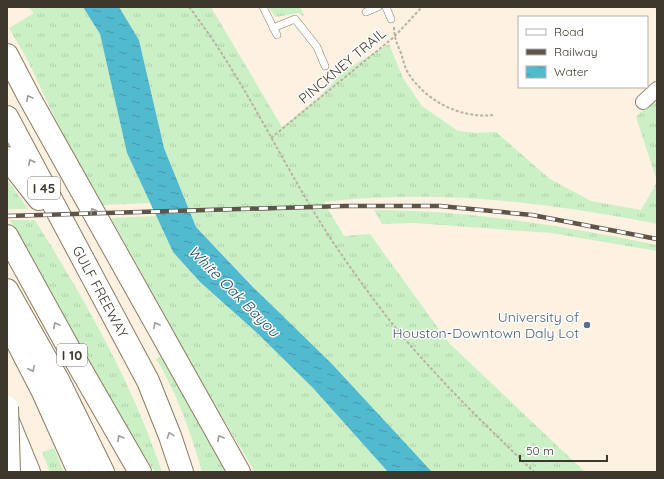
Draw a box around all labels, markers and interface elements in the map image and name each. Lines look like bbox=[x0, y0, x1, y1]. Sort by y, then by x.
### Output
legend bbox=[518, 16, 648, 88]
street label: PINCKNEY TRAIL bbox=[295, 24, 390, 108]
text: Road bbox=[554, 24, 584, 39]
text: Railway bbox=[554, 44, 598, 59]
text: Water bbox=[554, 64, 589, 79]
one-way arrow bbox=[26, 95, 34, 102]
one-way arrow bbox=[28, 159, 36, 166]
road number: I 45 bbox=[28, 177, 60, 199]
one-way arrow bbox=[90, 208, 97, 215]
water label: White Oak Bayou bbox=[184, 241, 285, 342]
street label: GULF FREEWAY bbox=[68, 243, 132, 341]
place label: University of Houston-Downtown Daly Lot bbox=[392, 308, 579, 342]
marker: University of Houston-Downtown Daly Lot bbox=[582, 320, 592, 330]
one-way arrow bbox=[54, 322, 61, 329]
one-way arrow bbox=[154, 322, 161, 329]
road number: I 10 bbox=[57, 344, 87, 366]
one-way arrow bbox=[27, 364, 34, 372]
one-way arrow bbox=[166, 432, 174, 439]
one-way arrow bbox=[118, 435, 125, 442]
one-way arrow bbox=[217, 435, 225, 442]
scale bar bbox=[520, 437, 607, 463]
text: 50 m bbox=[526, 443, 554, 458]

